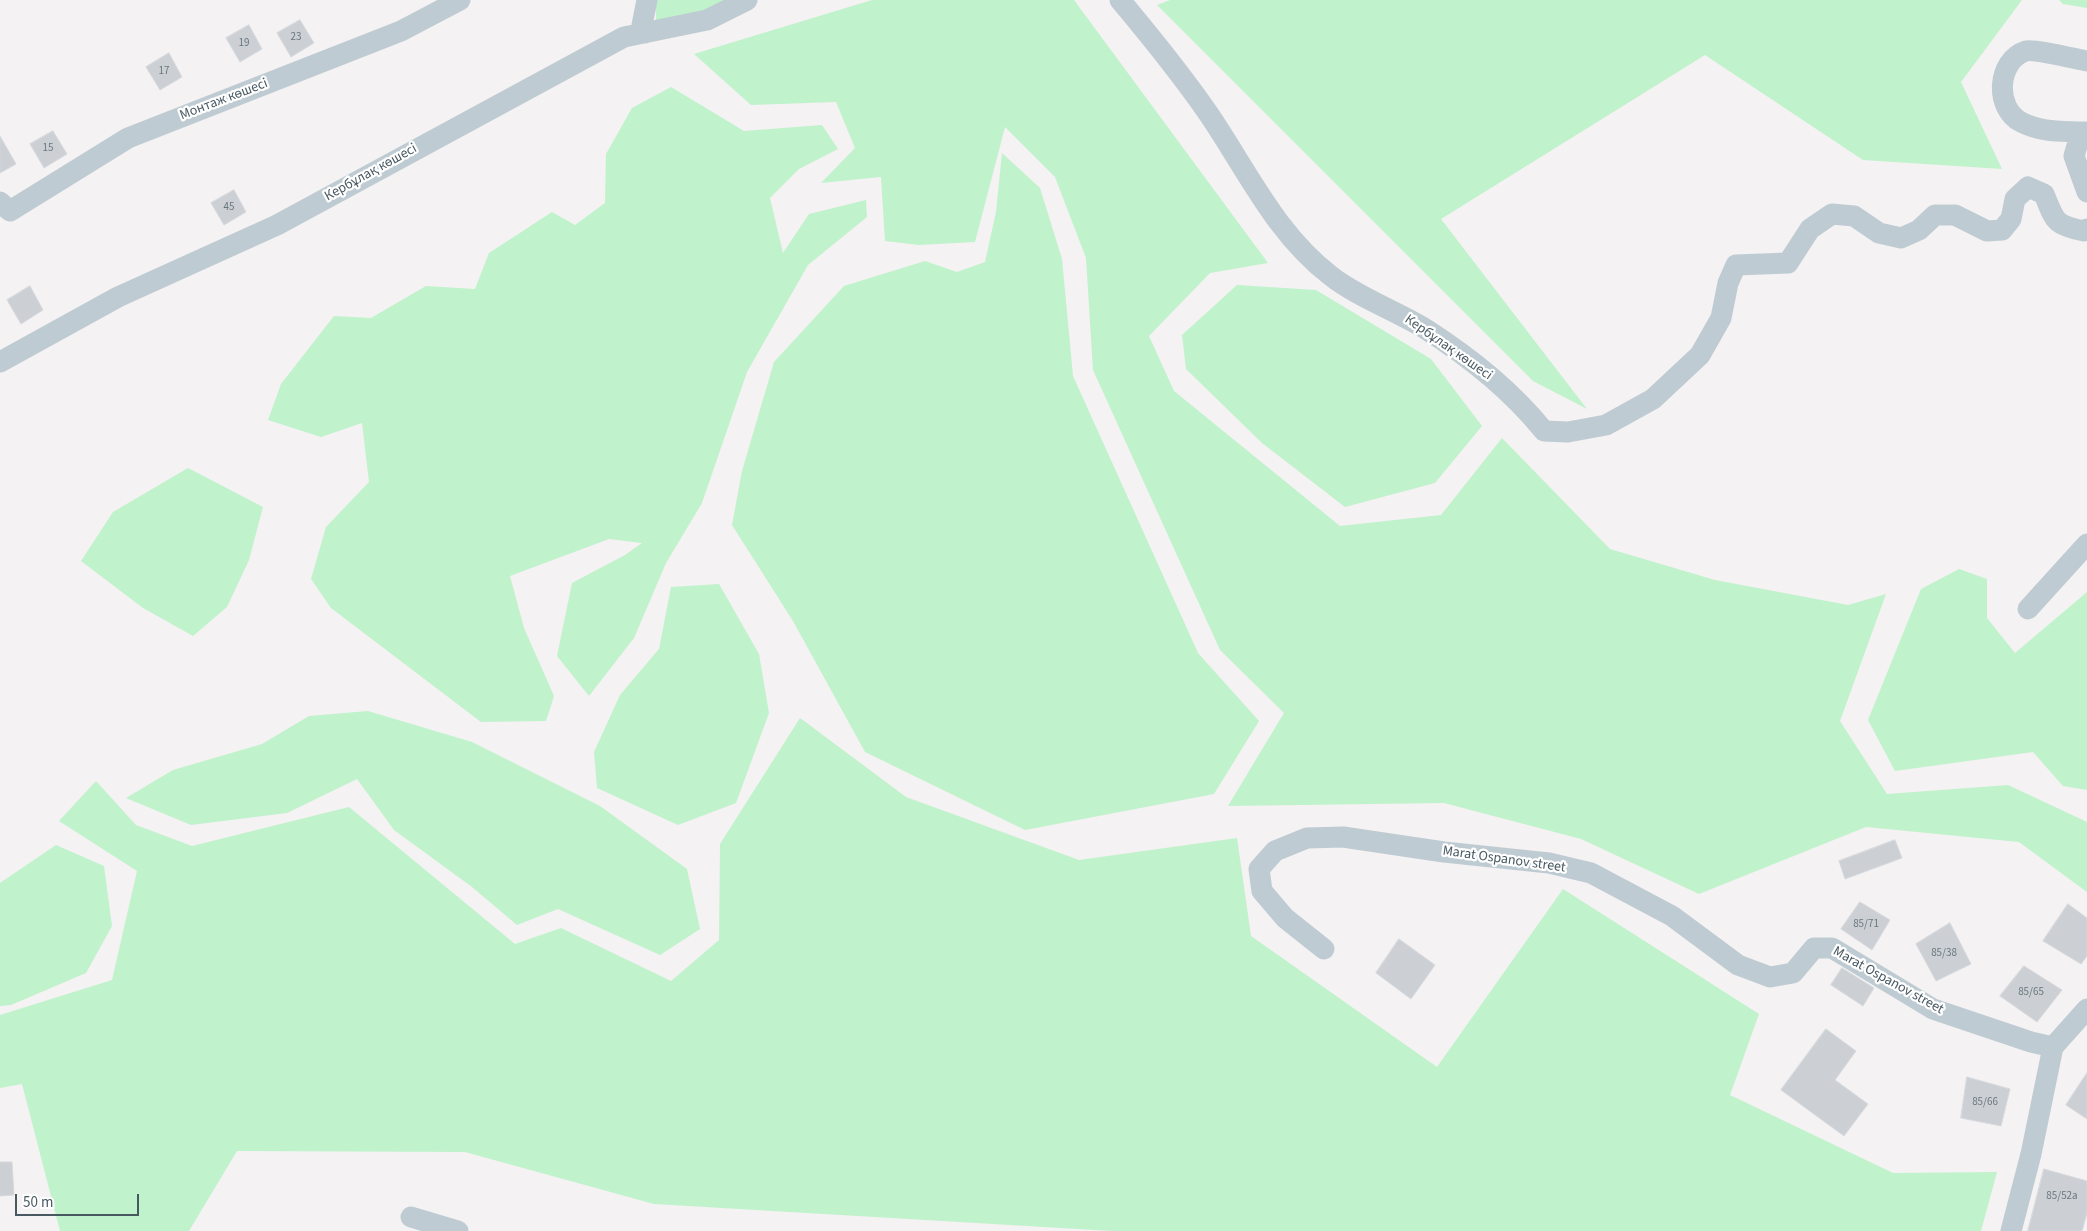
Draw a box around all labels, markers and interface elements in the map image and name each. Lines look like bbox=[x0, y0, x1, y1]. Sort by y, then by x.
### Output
house number: 23 bbox=[291, 31, 301, 45]
house number: 19 bbox=[239, 37, 249, 51]
house number: 17 bbox=[159, 65, 169, 79]
street label: Монтаж көшесі bbox=[178, 76, 270, 124]
street label: Кербұлақ көшесі bbox=[322, 141, 420, 205]
house number: 15 bbox=[43, 142, 53, 156]
house number: 45 bbox=[224, 201, 234, 215]
street label: Кербұлақ көшесі bbox=[1401, 312, 1495, 384]
street label: Marat Ospanov street bbox=[1441, 843, 1567, 877]
house number: 85/71 bbox=[1853, 918, 1879, 932]
street label: Marat Ospanov street bbox=[1830, 944, 1946, 1018]
house number: 85/38 bbox=[1931, 947, 1957, 961]
house number: 85/65 bbox=[2018, 986, 2044, 1000]
house number: 85/66 bbox=[1972, 1096, 1998, 1110]
scale bar bbox=[18, 1184, 141, 1216]
house number: 85/52а bbox=[2046, 1190, 2078, 1204]
text: 50 m bbox=[23, 1192, 53, 1213]

